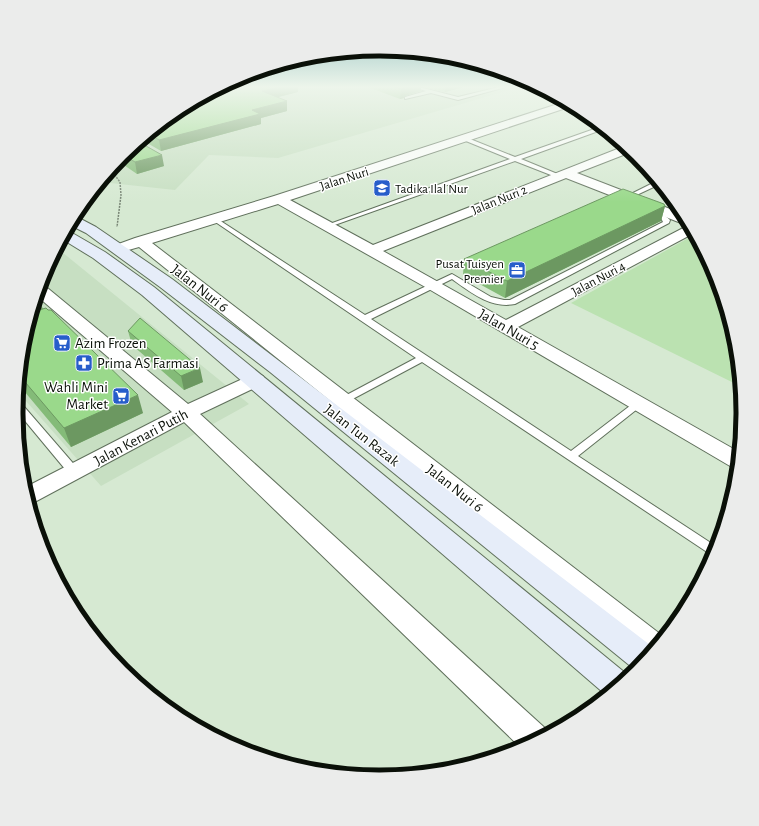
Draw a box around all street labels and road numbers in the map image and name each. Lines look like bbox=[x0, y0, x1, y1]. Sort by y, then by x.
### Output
street label: Jalan Nuri bbox=[319, 165, 370, 193]
street label: Jalan Nuri 2 bbox=[470, 183, 529, 217]
street label: Jalan Nuri 4 bbox=[570, 260, 628, 299]
street label: Jalan Nuri 6 bbox=[168, 262, 231, 315]
street label: Jalan Nuri 5 bbox=[476, 306, 541, 353]
street label: Jalan Tun Razak bbox=[321, 402, 402, 469]
street label: Jalan Kenari Putih bbox=[92, 406, 191, 468]
street label: Jalan Nuri 6 bbox=[423, 462, 486, 515]

